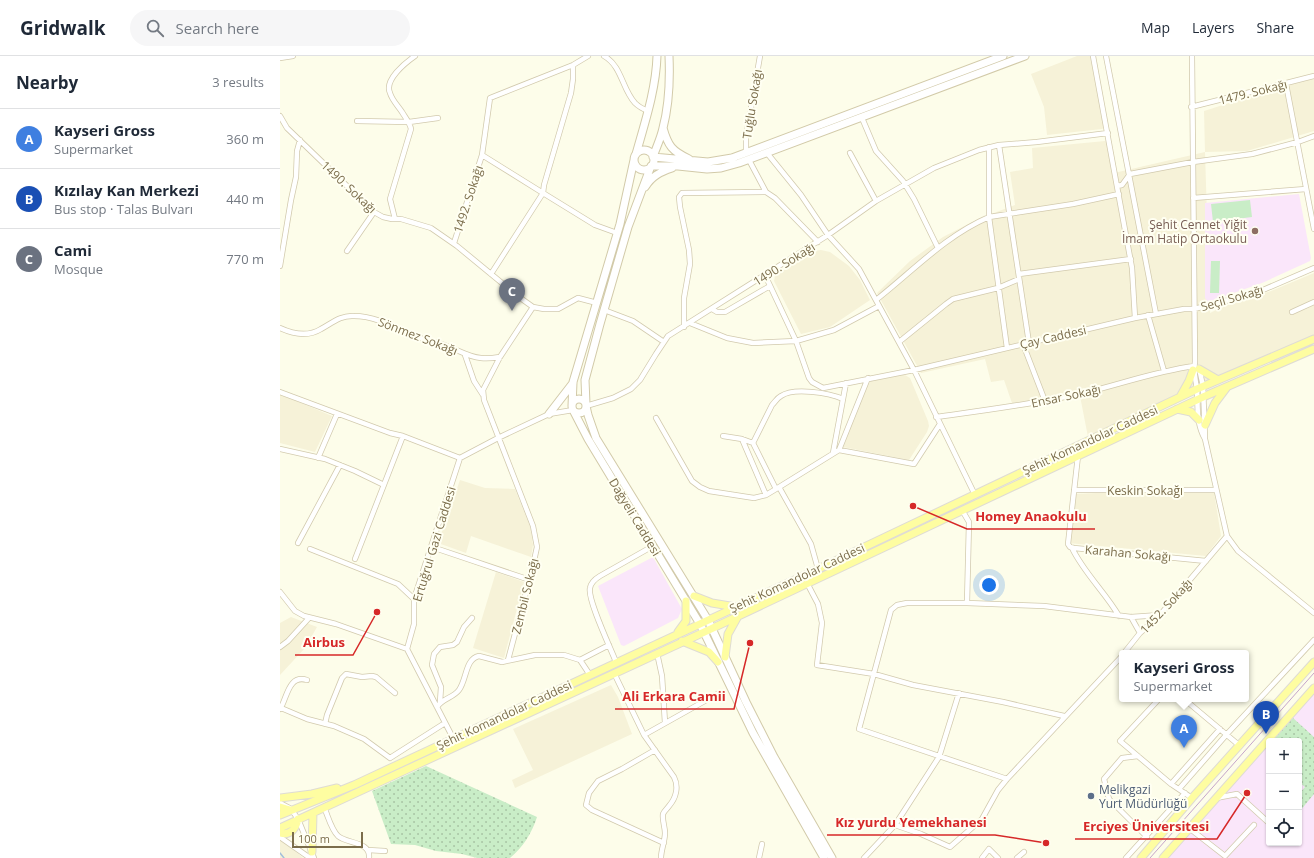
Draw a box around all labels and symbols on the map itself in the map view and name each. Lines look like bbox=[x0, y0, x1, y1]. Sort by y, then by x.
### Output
street label: Tuğlu Sokağı bbox=[738, 68, 766, 140]
street label: 1479. Sokağı bbox=[1217, 75, 1289, 109]
street label: 1490. Sokağı bbox=[318, 157, 380, 217]
street label: 1492. Sokağı bbox=[449, 163, 487, 235]
place label: Şehit Cennet Yiğit İmam Hatip Ortaokulu bbox=[1122, 216, 1247, 247]
marker: Şehit Cennet Yiğit İmam Hatip Ortaokulu bbox=[1250, 226, 1260, 236]
street label: 1490. Sokağı bbox=[750, 238, 818, 290]
pin: C bbox=[499, 278, 525, 311]
street label: Seçil Sokağı bbox=[1199, 281, 1265, 315]
street label: Sönmez Sokağı bbox=[376, 313, 460, 359]
street label: Çay Caddesi bbox=[1018, 321, 1088, 353]
street label: Ensar Sokağı bbox=[1030, 380, 1102, 412]
street label: Şehit Komandolar Caddesi bbox=[1020, 401, 1160, 479]
street label: Dağyeli Caddesi bbox=[605, 475, 665, 559]
street label: Keskin Sokağı bbox=[1107, 482, 1183, 499]
street label: Ertuğrul Gazi Caddesi bbox=[408, 484, 460, 604]
callout: Homey Anaokulu bbox=[967, 504, 1095, 529]
text: Homey Anaokulu bbox=[975, 507, 1087, 525]
street label: Şehit Komandolar Caddesi bbox=[727, 539, 867, 617]
street label: Karahan Sokağı bbox=[1084, 541, 1172, 565]
street label: Zembil Sokağı bbox=[507, 556, 543, 636]
your location bbox=[979, 575, 999, 595]
street label: 1452. Sokağı bbox=[1136, 575, 1196, 637]
callout: Airbus bbox=[295, 630, 353, 655]
text: Airbus bbox=[303, 633, 345, 651]
street label: Şehit Komandolar Caddesi bbox=[434, 676, 574, 754]
callout: Ali Erkara Camii bbox=[615, 684, 734, 709]
text: Ali Erkara Camii bbox=[622, 687, 726, 705]
pin: B bbox=[1253, 701, 1279, 734]
pin: A bbox=[1171, 715, 1197, 748]
place label: Melikgazi Yurt Müdürlüğü bbox=[1099, 781, 1187, 812]
marker: Melikgazi Yurt Müdürlüğü bbox=[1086, 791, 1096, 801]
callout: Kız yurdu Yemekhanesi bbox=[827, 810, 995, 835]
text: Kız yurdu Yemekhanesi bbox=[835, 813, 987, 831]
callout: Erciyes Üniversitesi bbox=[1075, 814, 1217, 839]
text: Erciyes Üniversitesi bbox=[1083, 817, 1209, 835]
scale bar bbox=[292, 830, 363, 849]

